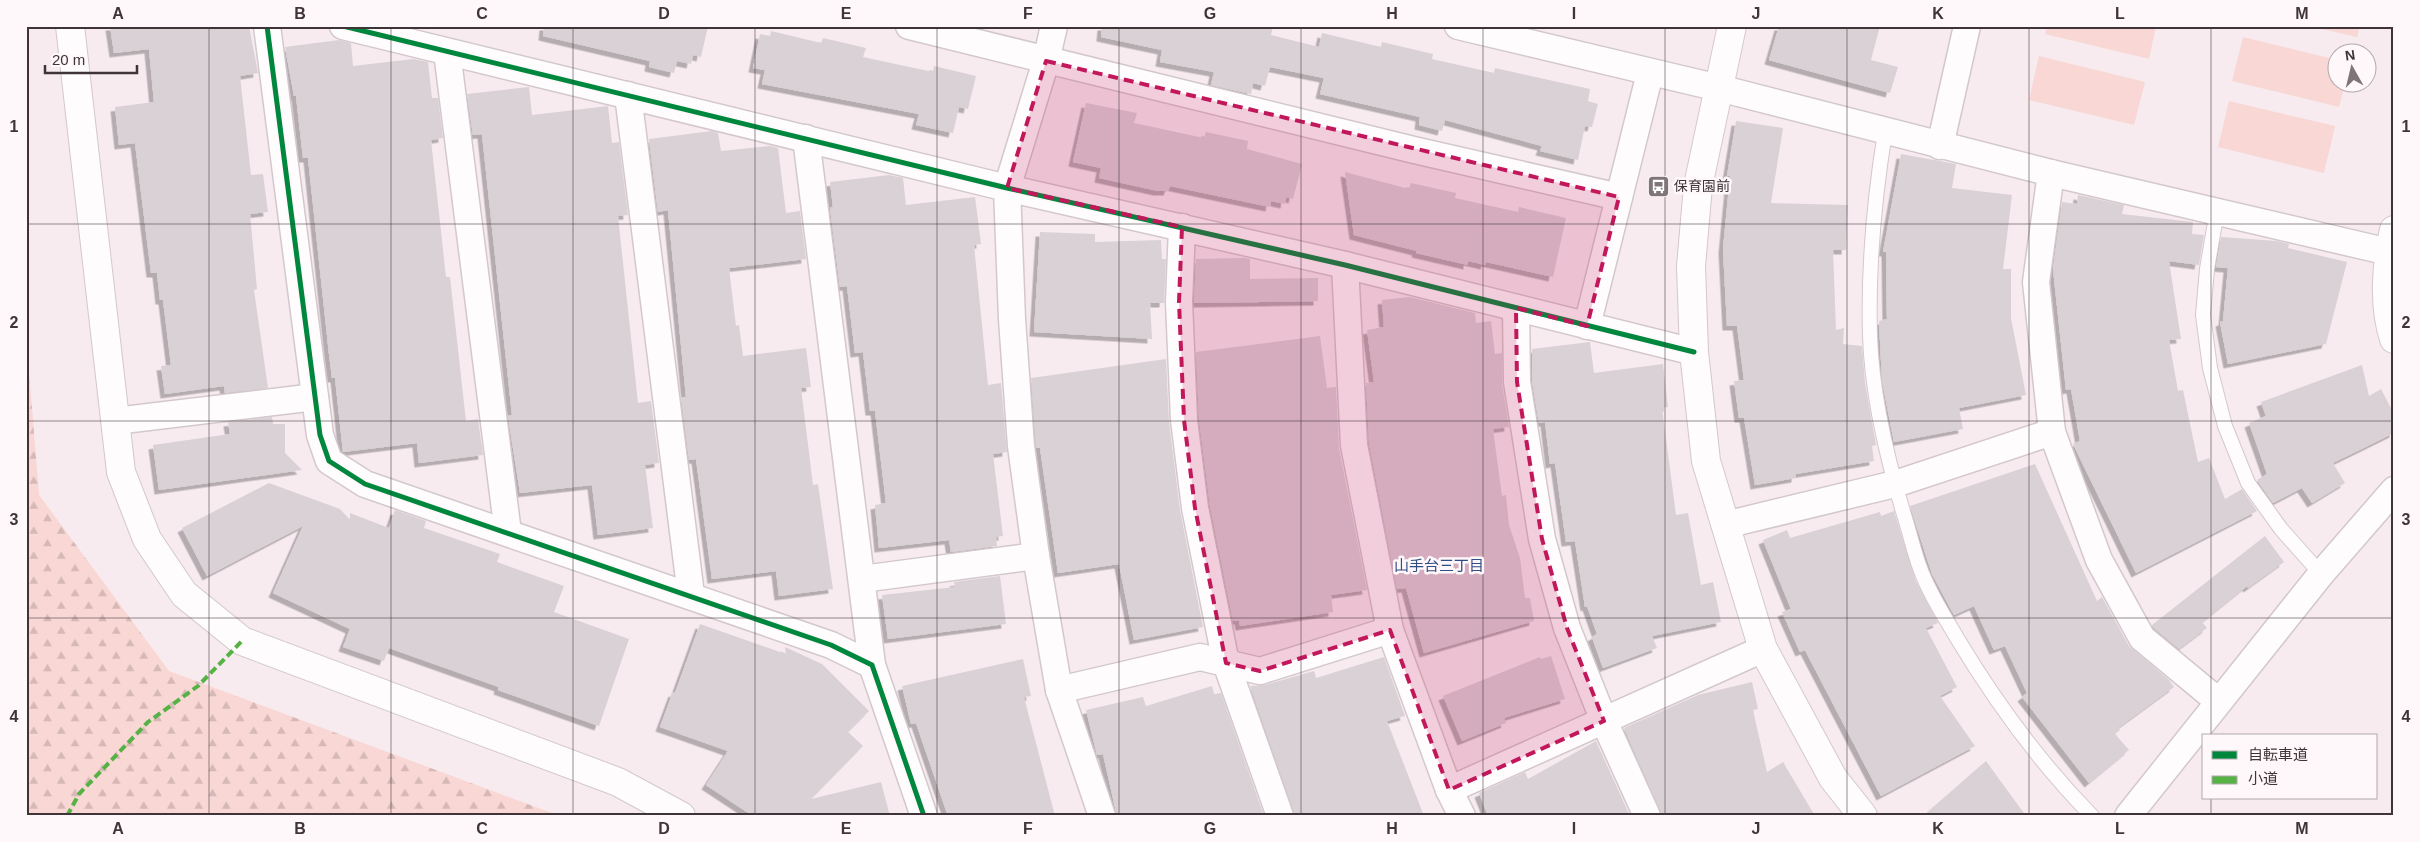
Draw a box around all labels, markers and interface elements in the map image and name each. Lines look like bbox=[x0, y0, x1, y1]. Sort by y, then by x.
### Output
text: A bbox=[112, 5, 124, 22]
text: B bbox=[294, 5, 306, 22]
text: C bbox=[476, 5, 488, 22]
text: D bbox=[658, 5, 670, 22]
text: E bbox=[841, 5, 852, 22]
text: F bbox=[1023, 5, 1033, 22]
text: G bbox=[1204, 5, 1216, 22]
text: H bbox=[1386, 5, 1398, 22]
text: I bbox=[1572, 5, 1576, 22]
text: J bbox=[1752, 5, 1760, 22]
text: K bbox=[1932, 5, 1944, 22]
text: L bbox=[2115, 5, 2125, 22]
text: M bbox=[2295, 5, 2309, 22]
scale bar bbox=[45, 42, 138, 74]
north arrow bbox=[2328, 42, 2378, 92]
text: N bbox=[2344, 46, 2356, 64]
text: 20 m bbox=[52, 51, 85, 68]
text: 1 bbox=[10, 118, 19, 135]
text: 1 bbox=[2402, 118, 2411, 135]
bus stop icon: 保育園前 bbox=[1646, 174, 1670, 198]
place label: 保育園前 bbox=[1674, 178, 1730, 194]
text: 2 bbox=[10, 314, 19, 331]
text: 2 bbox=[2402, 314, 2411, 331]
text: 3 bbox=[10, 511, 19, 528]
text: 3 bbox=[2402, 511, 2411, 528]
district label: 山手台三丁目 bbox=[1394, 557, 1484, 574]
text: 4 bbox=[10, 708, 19, 725]
text: 4 bbox=[2402, 708, 2411, 725]
legend bbox=[2202, 734, 2378, 800]
text: 自転車道 bbox=[2248, 746, 2308, 763]
text: 小道 bbox=[2248, 770, 2278, 787]
text: A bbox=[112, 820, 124, 837]
text: B bbox=[294, 820, 306, 837]
text: C bbox=[476, 820, 488, 837]
text: D bbox=[658, 820, 670, 837]
text: E bbox=[841, 820, 852, 837]
text: F bbox=[1023, 820, 1033, 837]
text: G bbox=[1204, 820, 1216, 837]
text: H bbox=[1386, 820, 1398, 837]
text: I bbox=[1572, 820, 1576, 837]
text: J bbox=[1752, 820, 1760, 837]
text: K bbox=[1932, 820, 1944, 837]
text: L bbox=[2115, 820, 2125, 837]
text: M bbox=[2295, 820, 2309, 837]

